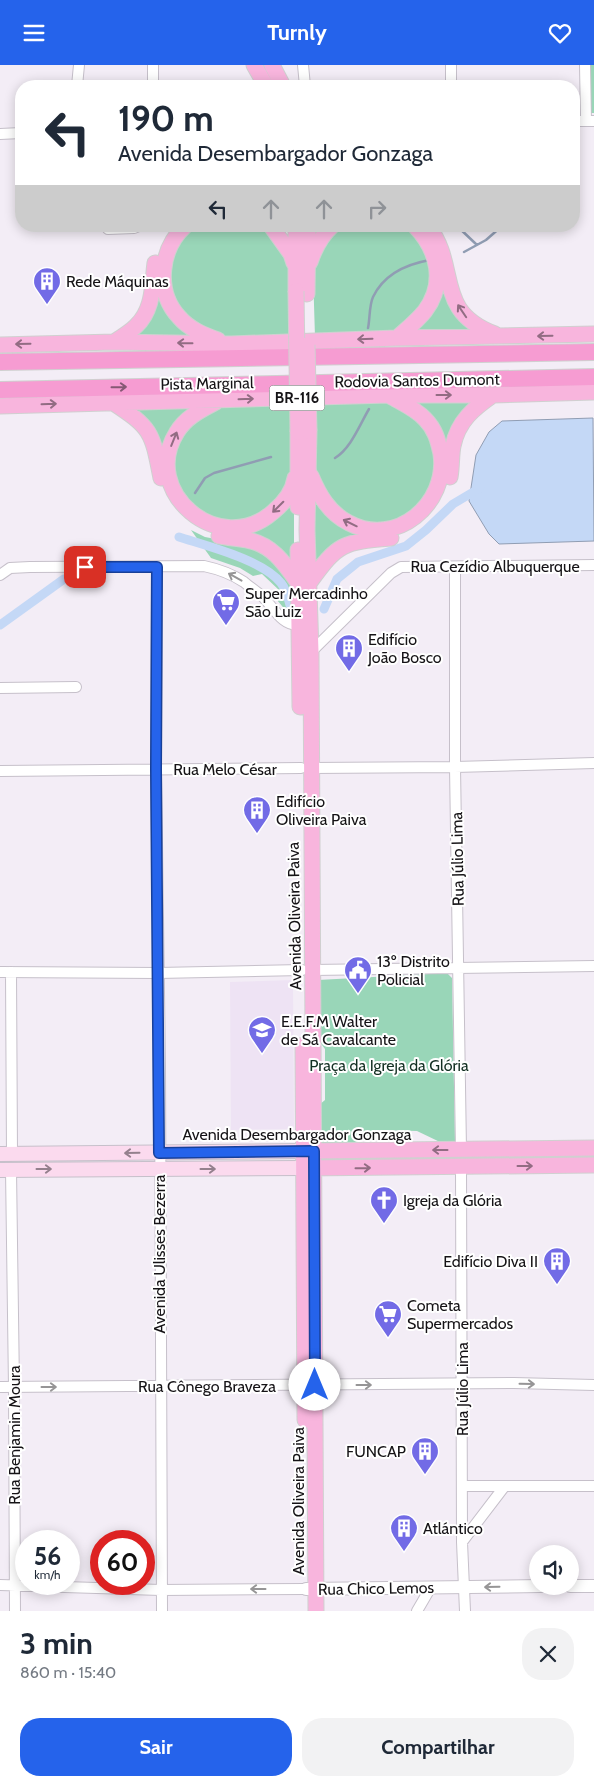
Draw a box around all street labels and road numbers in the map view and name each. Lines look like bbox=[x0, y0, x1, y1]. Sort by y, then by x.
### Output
street label: Rodovia Santos Dumont bbox=[334, 370, 500, 391]
street label: Pista Marginal bbox=[160, 373, 254, 394]
road number: BR-116 bbox=[270, 385, 324, 411]
street label: Rua Cezídio Albuquerque bbox=[410, 557, 580, 576]
street label: Rua Melo César bbox=[173, 760, 278, 779]
street label: Rua Júlio Lima bbox=[447, 811, 468, 906]
street label: Avenida Oliveira Paiva bbox=[284, 841, 305, 990]
street label: Avenida Desembargador Gonzaga bbox=[182, 1125, 412, 1144]
street label: Avenida Ulisses Bezerra bbox=[150, 1174, 169, 1333]
street label: Rua Júlio Lima bbox=[453, 1342, 472, 1436]
street label: Rua Benjamin Moura bbox=[5, 1365, 24, 1505]
street label: Rua Cônego Braveza bbox=[138, 1377, 276, 1396]
street label: Avenida Oliveira Paiva bbox=[289, 1427, 308, 1575]
street label: Rua Chico Lemos bbox=[318, 1578, 435, 1599]

